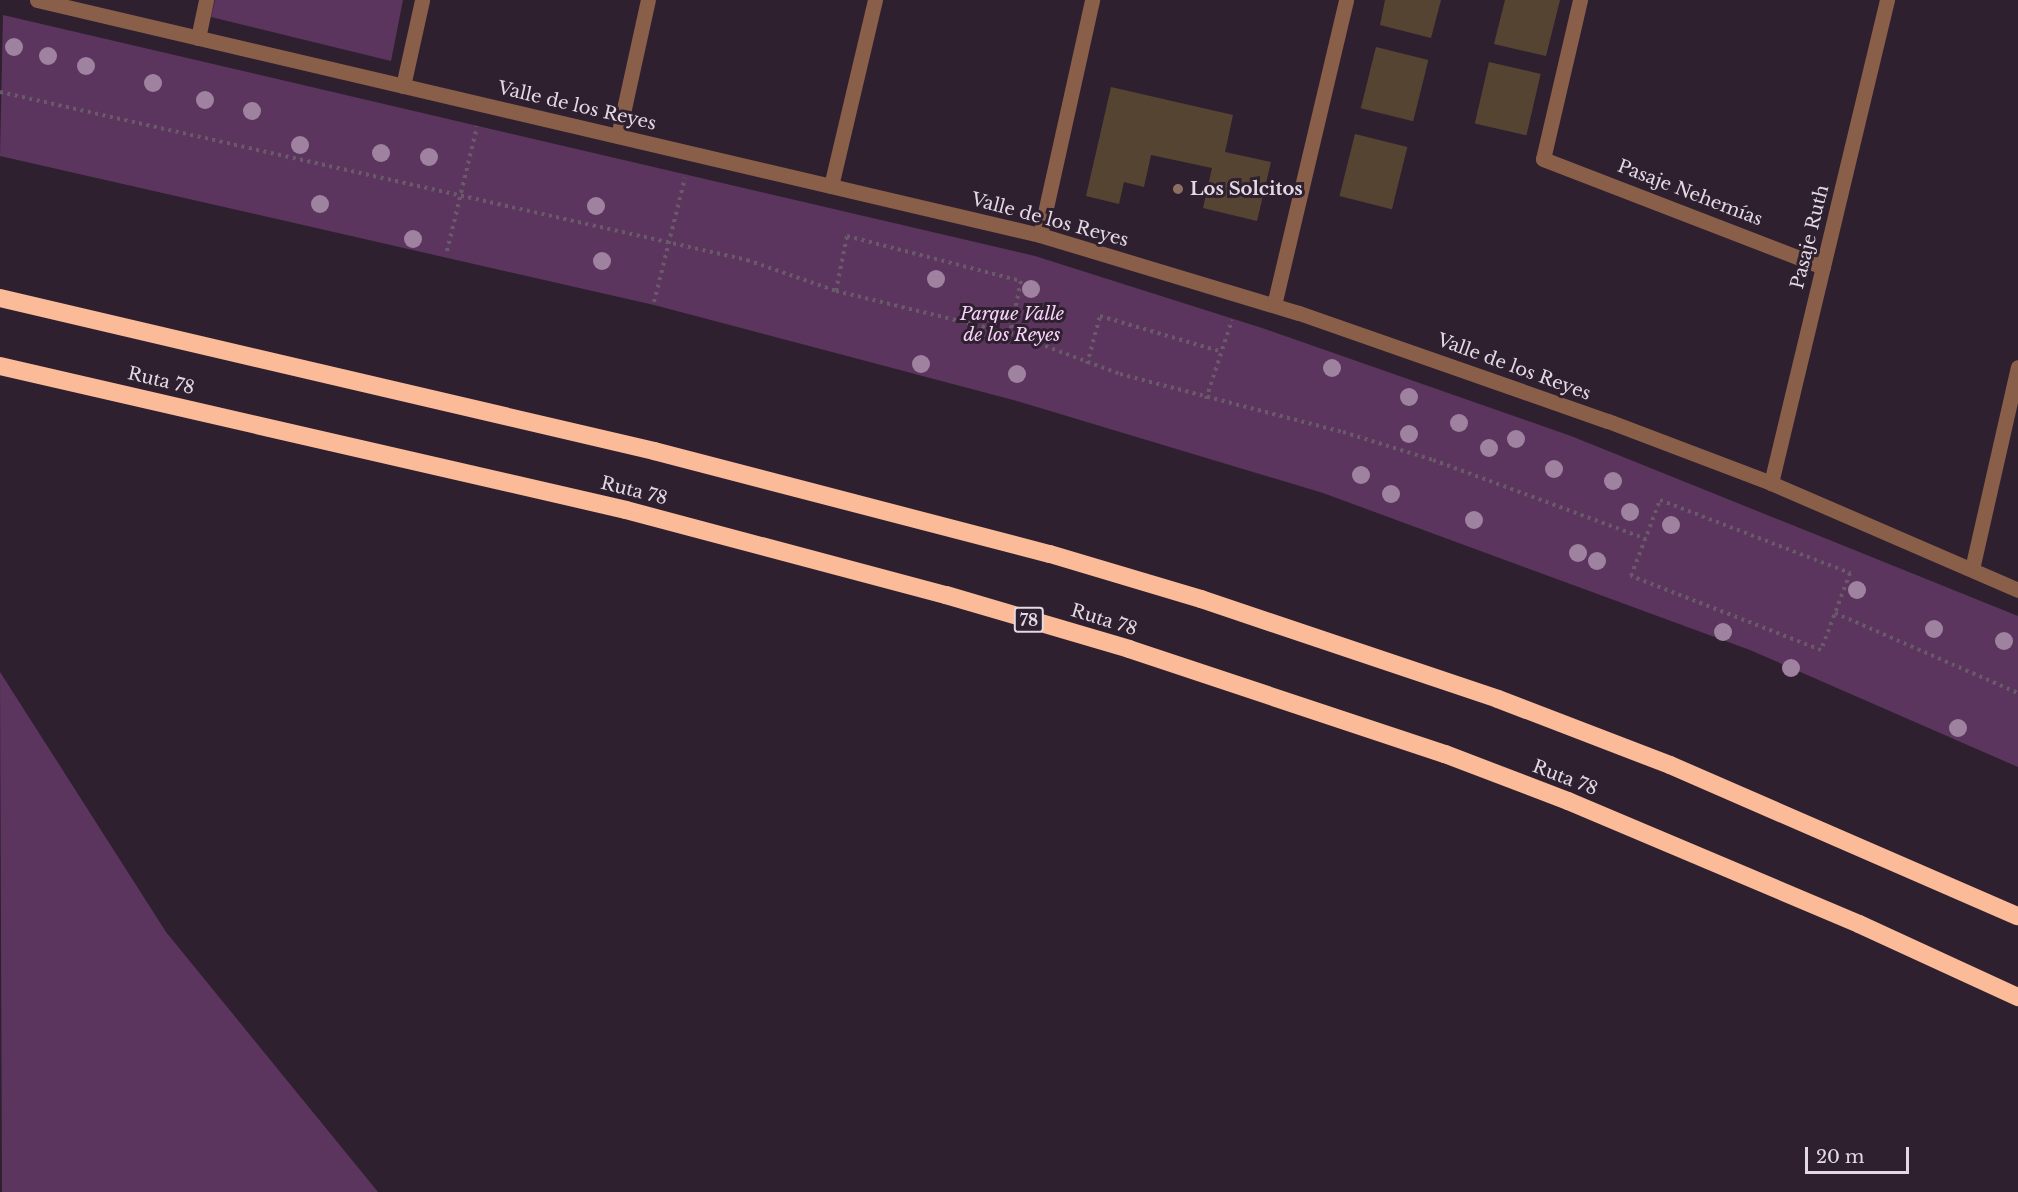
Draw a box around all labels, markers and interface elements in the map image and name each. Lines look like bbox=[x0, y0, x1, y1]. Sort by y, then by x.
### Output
street label: Valle de los Reyes bbox=[496, 77, 658, 135]
street label: Pasaje Nehemías bbox=[1614, 155, 1766, 231]
place label: Los Solcitos bbox=[1190, 178, 1303, 200]
marker: Los Solcitos bbox=[1171, 182, 1185, 196]
street label: Pasaje Ruth bbox=[1787, 183, 1833, 291]
street label: Valle de los Reyes bbox=[969, 189, 1131, 251]
park label: Parque Valle de los Reyes bbox=[960, 304, 1064, 346]
street label: Valle de los Reyes bbox=[1434, 329, 1594, 405]
street label: Ruta 78 bbox=[125, 363, 197, 399]
street label: Ruta 78 bbox=[598, 472, 670, 510]
street label: Ruta 78 bbox=[1068, 600, 1140, 640]
road number: 78 bbox=[1012, 607, 1046, 633]
street label: Ruta 78 bbox=[1529, 756, 1601, 800]
scale bar bbox=[1808, 1135, 1912, 1173]
text: 20 m bbox=[1816, 1146, 1864, 1168]

